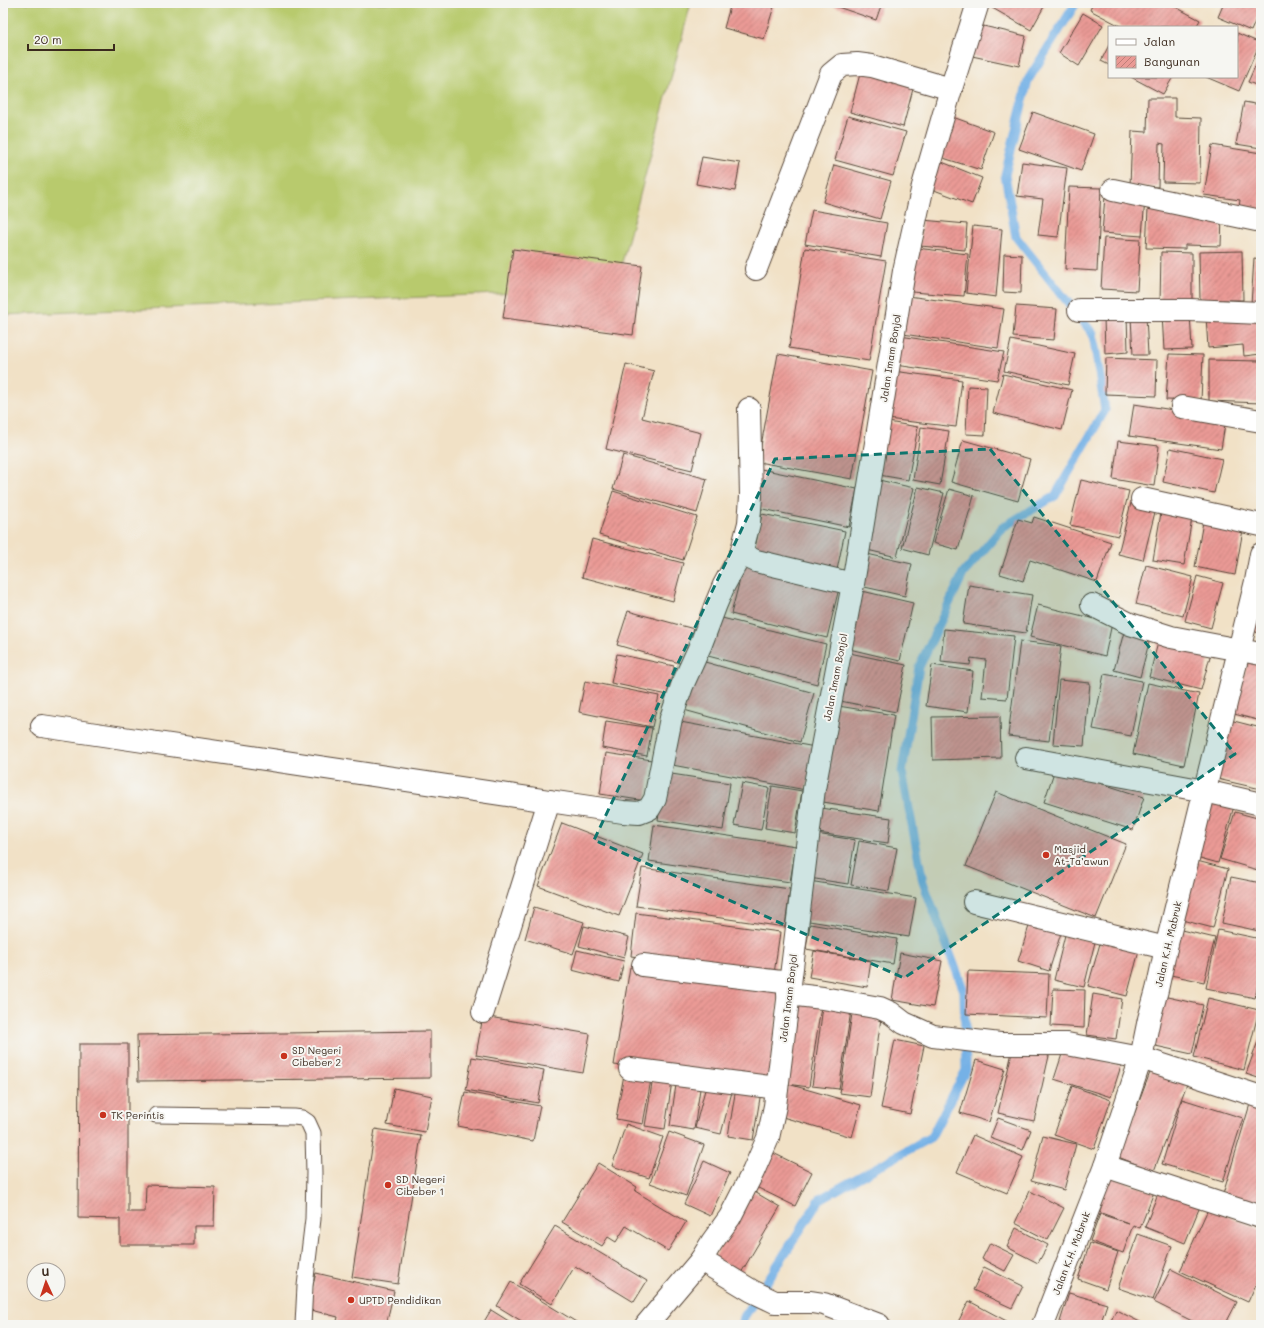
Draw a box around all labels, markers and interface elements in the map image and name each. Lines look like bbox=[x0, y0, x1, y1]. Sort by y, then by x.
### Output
scale bar bbox=[28, 26, 114, 52]
legend bbox=[1108, 26, 1238, 78]
text: 20 m bbox=[34, 31, 62, 47]
text: Jalan bbox=[1144, 33, 1175, 49]
text: Bangunan bbox=[1144, 53, 1200, 69]
street label: Jalan Imam Bonjol bbox=[876, 313, 904, 403]
street label: Jalan Imam Bonjol bbox=[820, 632, 850, 722]
place label: Masjid At-Ta'awun bbox=[1054, 842, 1109, 868]
marker: Masjid At-Ta'awun bbox=[1041, 850, 1051, 860]
street label: Jalan K.H. Mabruk bbox=[1151, 900, 1185, 988]
street label: Jalan Imam Bonjol bbox=[776, 953, 800, 1043]
place label: SD Negeri Cibeber 2 bbox=[292, 1043, 341, 1069]
marker: SD Negeri Cibeber 2 bbox=[279, 1051, 289, 1061]
place label: TK Perintis bbox=[111, 1108, 164, 1122]
marker: TK Perintis bbox=[98, 1110, 108, 1120]
place label: SD Negeri Cibeber 1 bbox=[396, 1172, 445, 1198]
marker: SD Negeri Cibeber 1 bbox=[383, 1180, 393, 1190]
street label: Jalan K.H. Mabruk bbox=[1049, 1209, 1093, 1297]
north arrow bbox=[26, 1262, 66, 1302]
text: U bbox=[41, 1264, 50, 1279]
place label: UPTD Pendidikan bbox=[359, 1293, 441, 1307]
marker: UPTD Pendidikan bbox=[346, 1295, 356, 1305]

